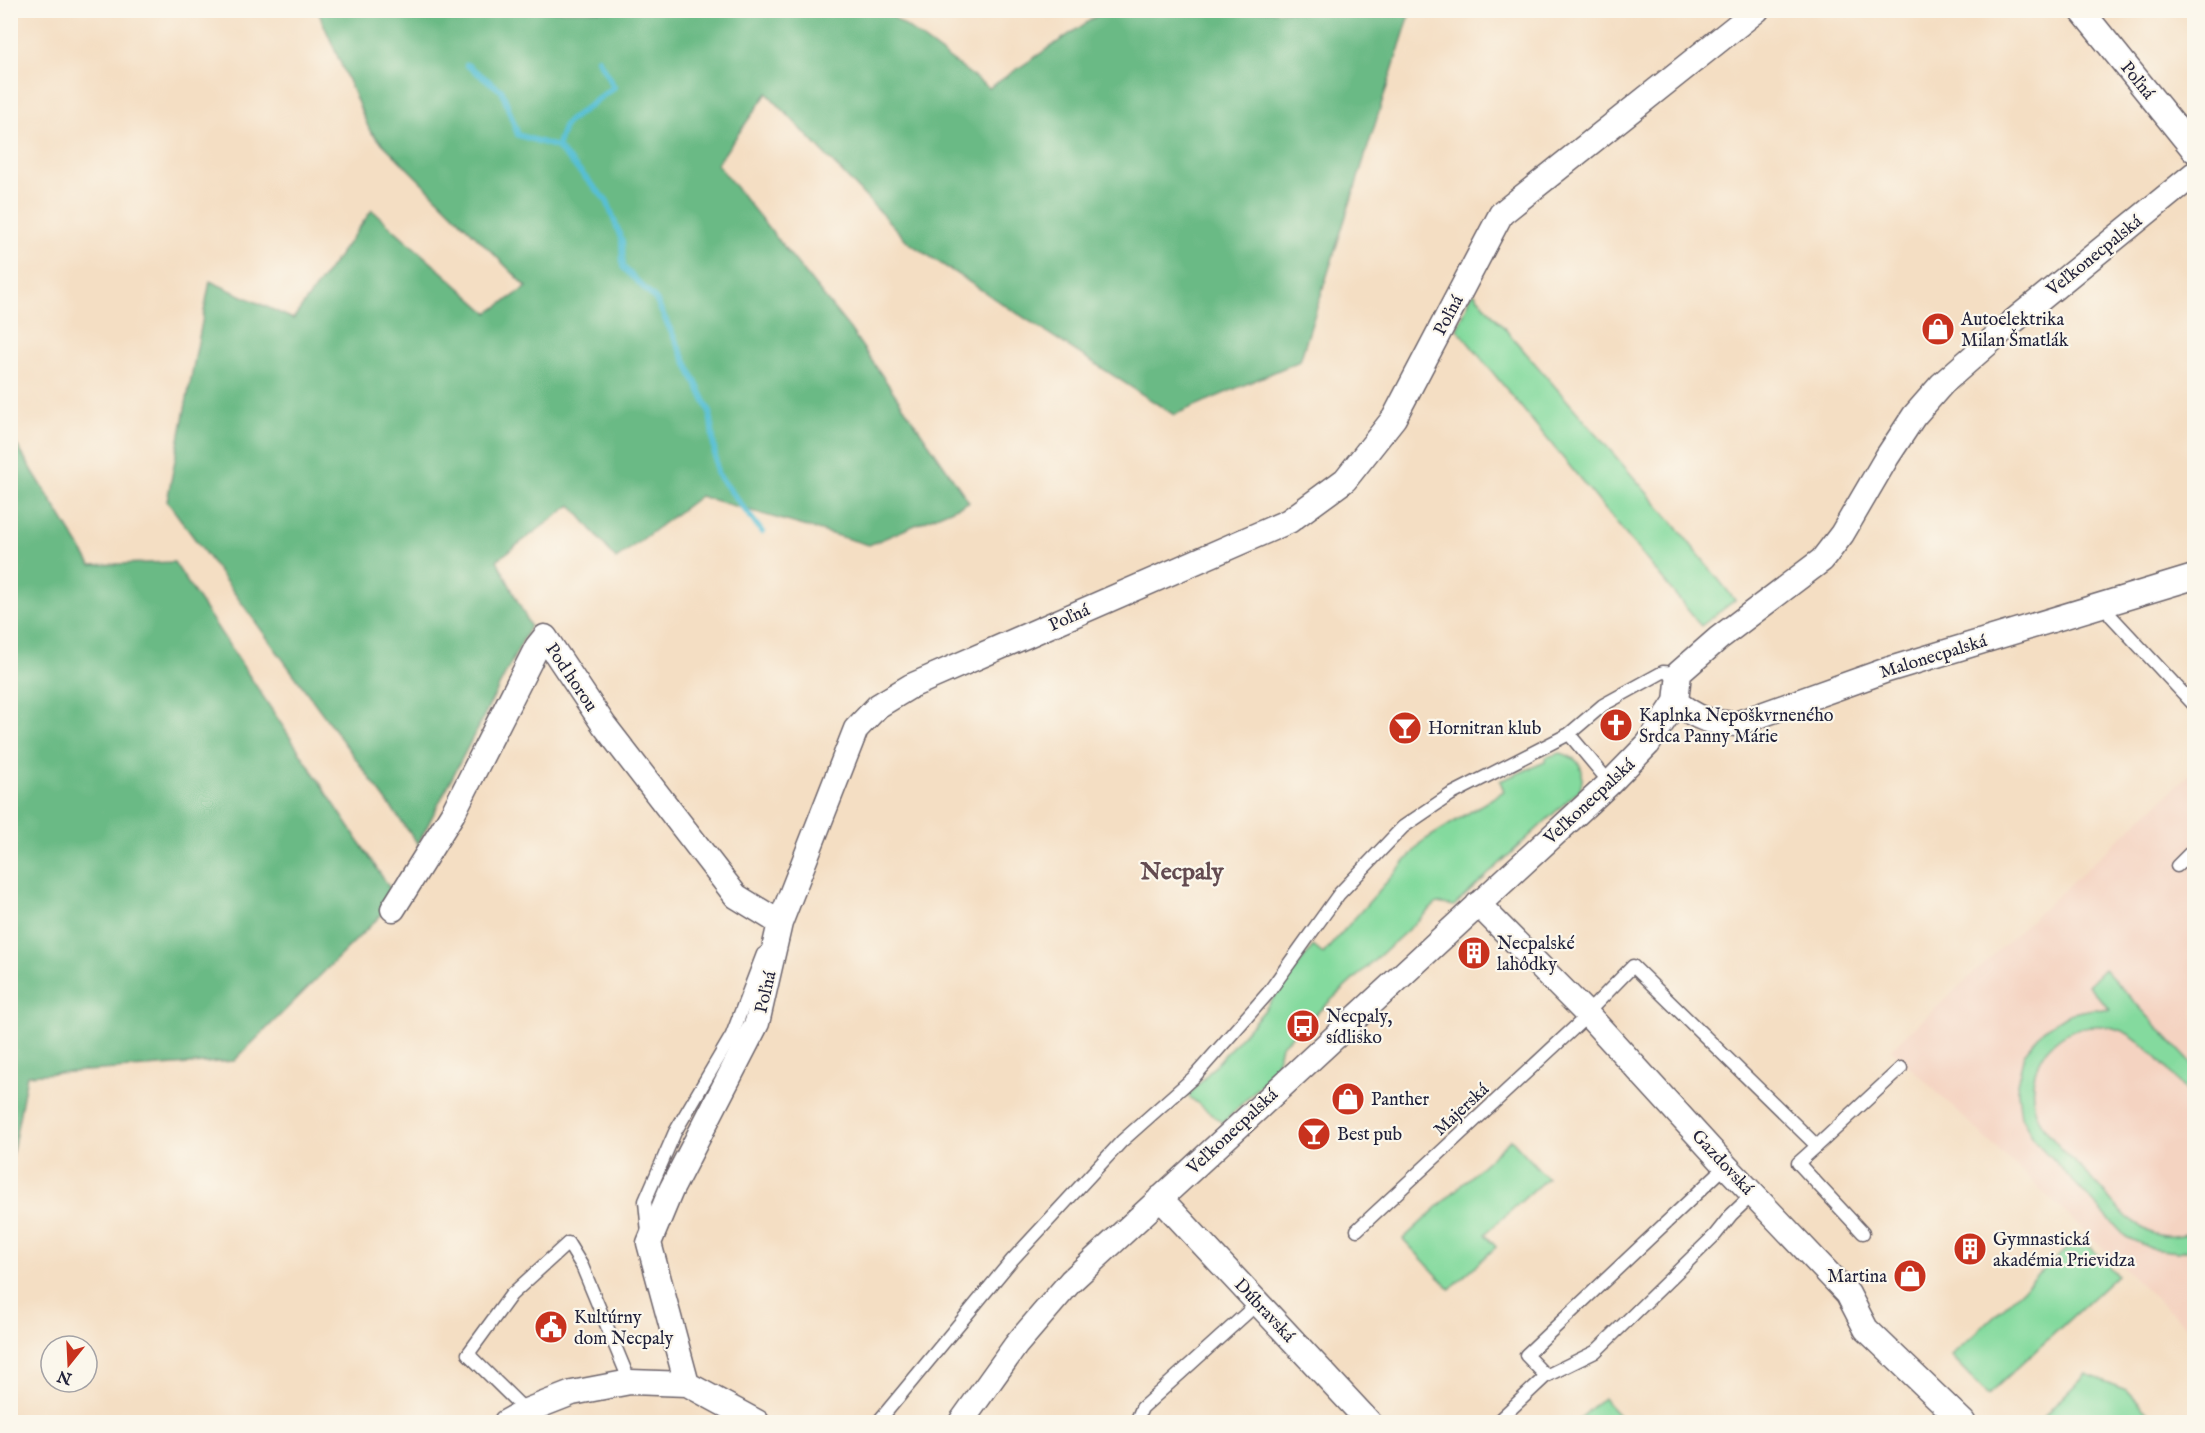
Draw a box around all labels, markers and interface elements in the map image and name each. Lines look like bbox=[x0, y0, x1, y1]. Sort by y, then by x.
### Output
street label: Poľná bbox=[2115, 57, 2159, 105]
street label: Veľkonecpalská bbox=[2042, 210, 2148, 302]
street label: Poľná bbox=[1429, 291, 1470, 340]
place label: Autoelektrika Milan Šmatlák bbox=[1960, 309, 2069, 353]
shop icon: Autoelektrika Milan Šmatlák bbox=[1920, 311, 1956, 347]
street label: Poľná bbox=[1046, 599, 1094, 638]
street label: Malonecpalská bbox=[1877, 630, 1990, 685]
street label: Pod horou bbox=[539, 639, 602, 717]
place label: Kaplnka Nepoškvrneného Srdca Panny Márie bbox=[1639, 705, 1834, 749]
church icon: Kaplnka Nepoškvrneného Srdca Panny Márie bbox=[1598, 707, 1634, 743]
bar icon: Hornitran klub bbox=[1387, 710, 1423, 746]
place label: Hornitran klub bbox=[1428, 718, 1542, 741]
street label: Veľkonecpalská bbox=[1539, 754, 1641, 851]
district label: Necpaly bbox=[1140, 857, 1225, 888]
place label: Necpalské lahôdky bbox=[1497, 933, 1575, 977]
building icon: Necpalské lahôdky bbox=[1456, 935, 1492, 971]
street label: Poľná bbox=[750, 969, 782, 1016]
place label: Necpaly, sídlisko bbox=[1326, 1006, 1393, 1050]
bus stop icon: Necpaly, sídlisko bbox=[1285, 1008, 1321, 1044]
street label: Majerská bbox=[1429, 1078, 1495, 1142]
shop icon: Panther bbox=[1330, 1081, 1366, 1117]
street label: Veľkonecpalská bbox=[1182, 1084, 1284, 1181]
place label: Panther bbox=[1371, 1089, 1430, 1112]
bar icon: Best pub bbox=[1296, 1116, 1332, 1152]
place label: Best pub bbox=[1337, 1124, 1403, 1147]
street label: Gazdovská bbox=[1686, 1125, 1758, 1201]
place label: Gymnastická akadémia Prievidza bbox=[1993, 1229, 2135, 1273]
building icon: Gymnastická akadémia Prievidza bbox=[1952, 1231, 1988, 1267]
shop icon: Martina bbox=[1892, 1258, 1928, 1294]
place label: Martina bbox=[1827, 1266, 1887, 1289]
street label: Dúbravská bbox=[1228, 1274, 1299, 1348]
place label: Kultúrny dom Necpaly bbox=[574, 1307, 673, 1351]
public building icon: Kultúrny dom Necpaly bbox=[533, 1309, 569, 1345]
north arrow bbox=[39, 1334, 99, 1394]
text: N bbox=[55, 1365, 76, 1388]

